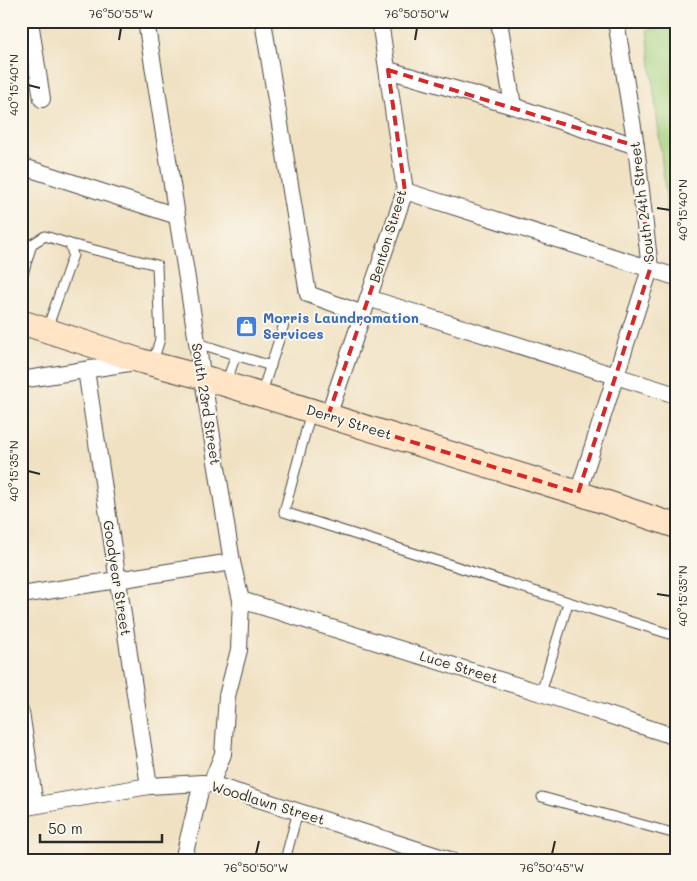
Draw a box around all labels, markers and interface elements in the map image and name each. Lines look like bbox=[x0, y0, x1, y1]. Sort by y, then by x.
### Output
text: 76°50'55"W bbox=[89, 5, 153, 21]
text: 76°50'50"W bbox=[385, 5, 449, 21]
text: 40°15'40"N bbox=[5, 54, 21, 116]
street label: South 24th Street bbox=[625, 141, 658, 264]
text: 40°15'40"N bbox=[674, 179, 690, 241]
street label: Benton Street bbox=[364, 187, 411, 285]
place label: Morris Laundromation Services bbox=[263, 308, 419, 343]
shop icon: Morris Laundromation Services bbox=[235, 314, 259, 338]
street label: South 23rd Street bbox=[187, 342, 226, 466]
street label: Derry Street bbox=[304, 399, 394, 444]
text: 40°15'35"N bbox=[5, 440, 21, 502]
street label: Goodyear Street bbox=[99, 519, 136, 637]
text: 40°15'35"N bbox=[674, 565, 690, 627]
street label: Luce Street bbox=[418, 646, 501, 687]
street label: Woodlawn Street bbox=[209, 776, 327, 829]
scale bar bbox=[40, 811, 162, 843]
text: 50 m bbox=[48, 818, 83, 838]
text: 76°50'50"W bbox=[224, 859, 288, 875]
text: 76°50'45"W bbox=[520, 859, 584, 875]

